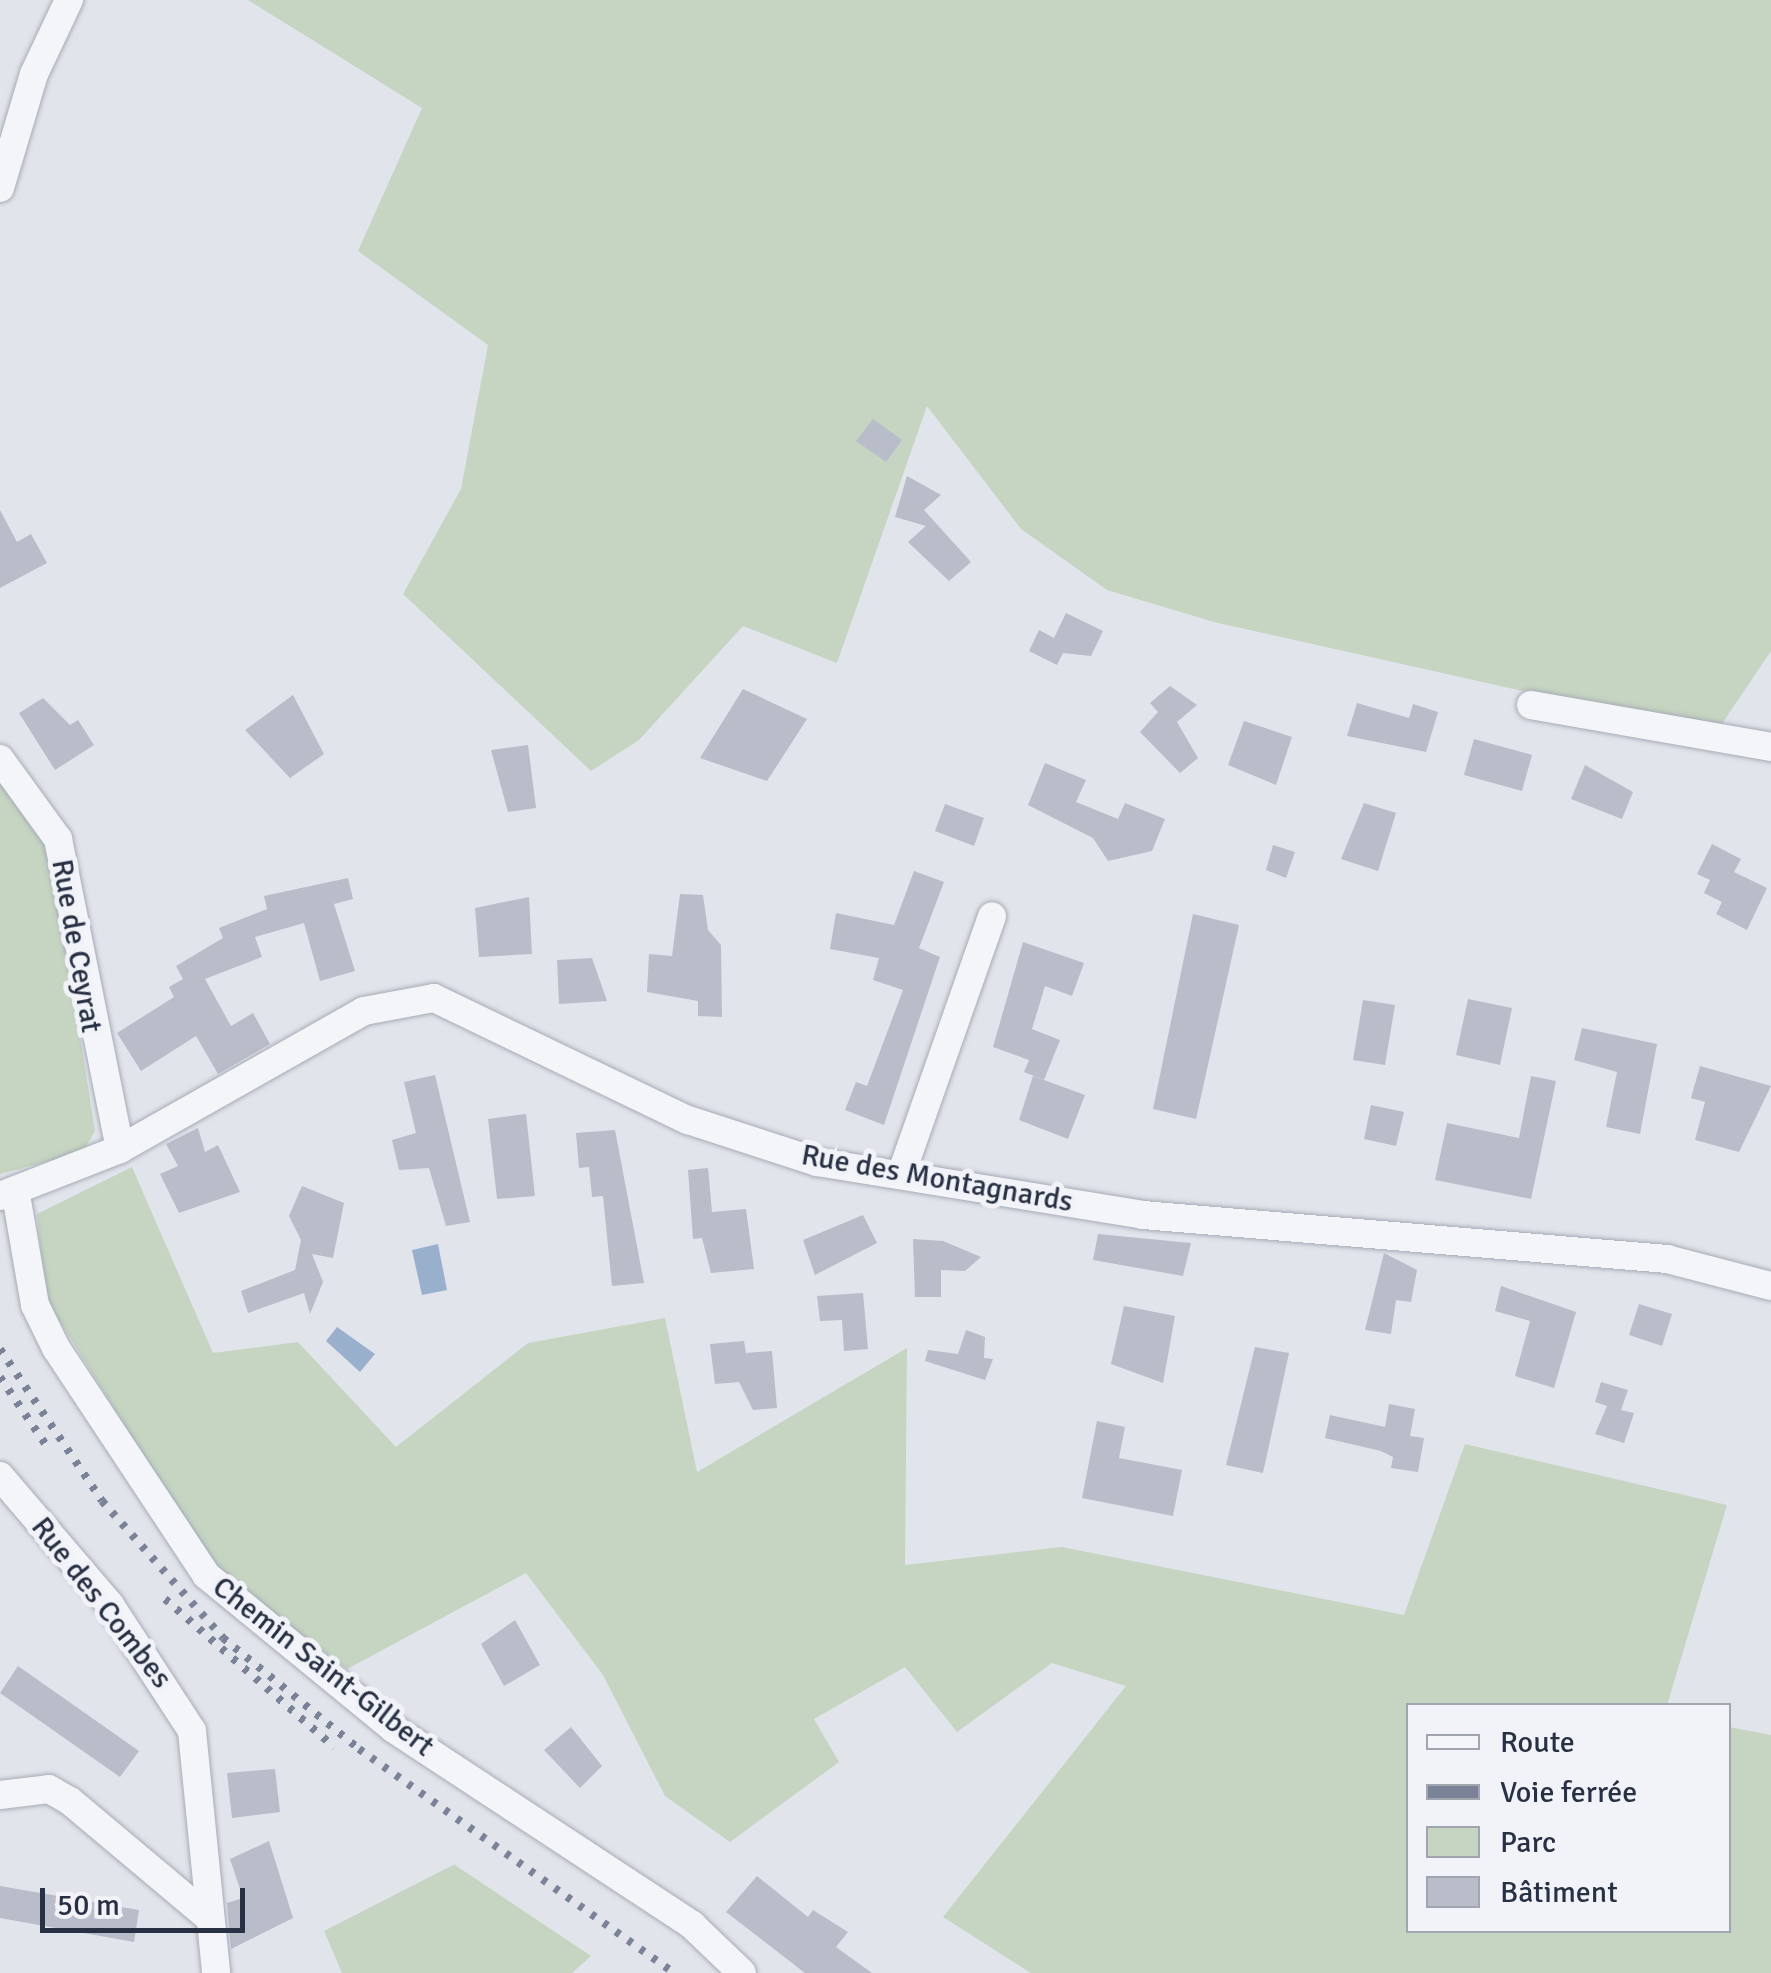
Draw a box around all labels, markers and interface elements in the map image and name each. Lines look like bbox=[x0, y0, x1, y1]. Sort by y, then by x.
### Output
street label: Rue de Ceyrat bbox=[43, 856, 109, 1036]
street label: Rue des Montagnards bbox=[798, 1137, 1076, 1221]
street label: Rue des Combes bbox=[23, 1510, 179, 1696]
street label: Chemin Saint-Gilbert bbox=[205, 1569, 441, 1765]
legend bbox=[1406, 1703, 1731, 1933]
text: Route bbox=[1500, 1724, 1575, 1761]
text: Voie ferrée bbox=[1500, 1774, 1637, 1811]
text: Parc bbox=[1500, 1824, 1556, 1861]
scale bar bbox=[45, 1868, 250, 1930]
text: Bâtiment bbox=[1500, 1874, 1618, 1911]
text: 50 m bbox=[57, 1887, 120, 1924]

